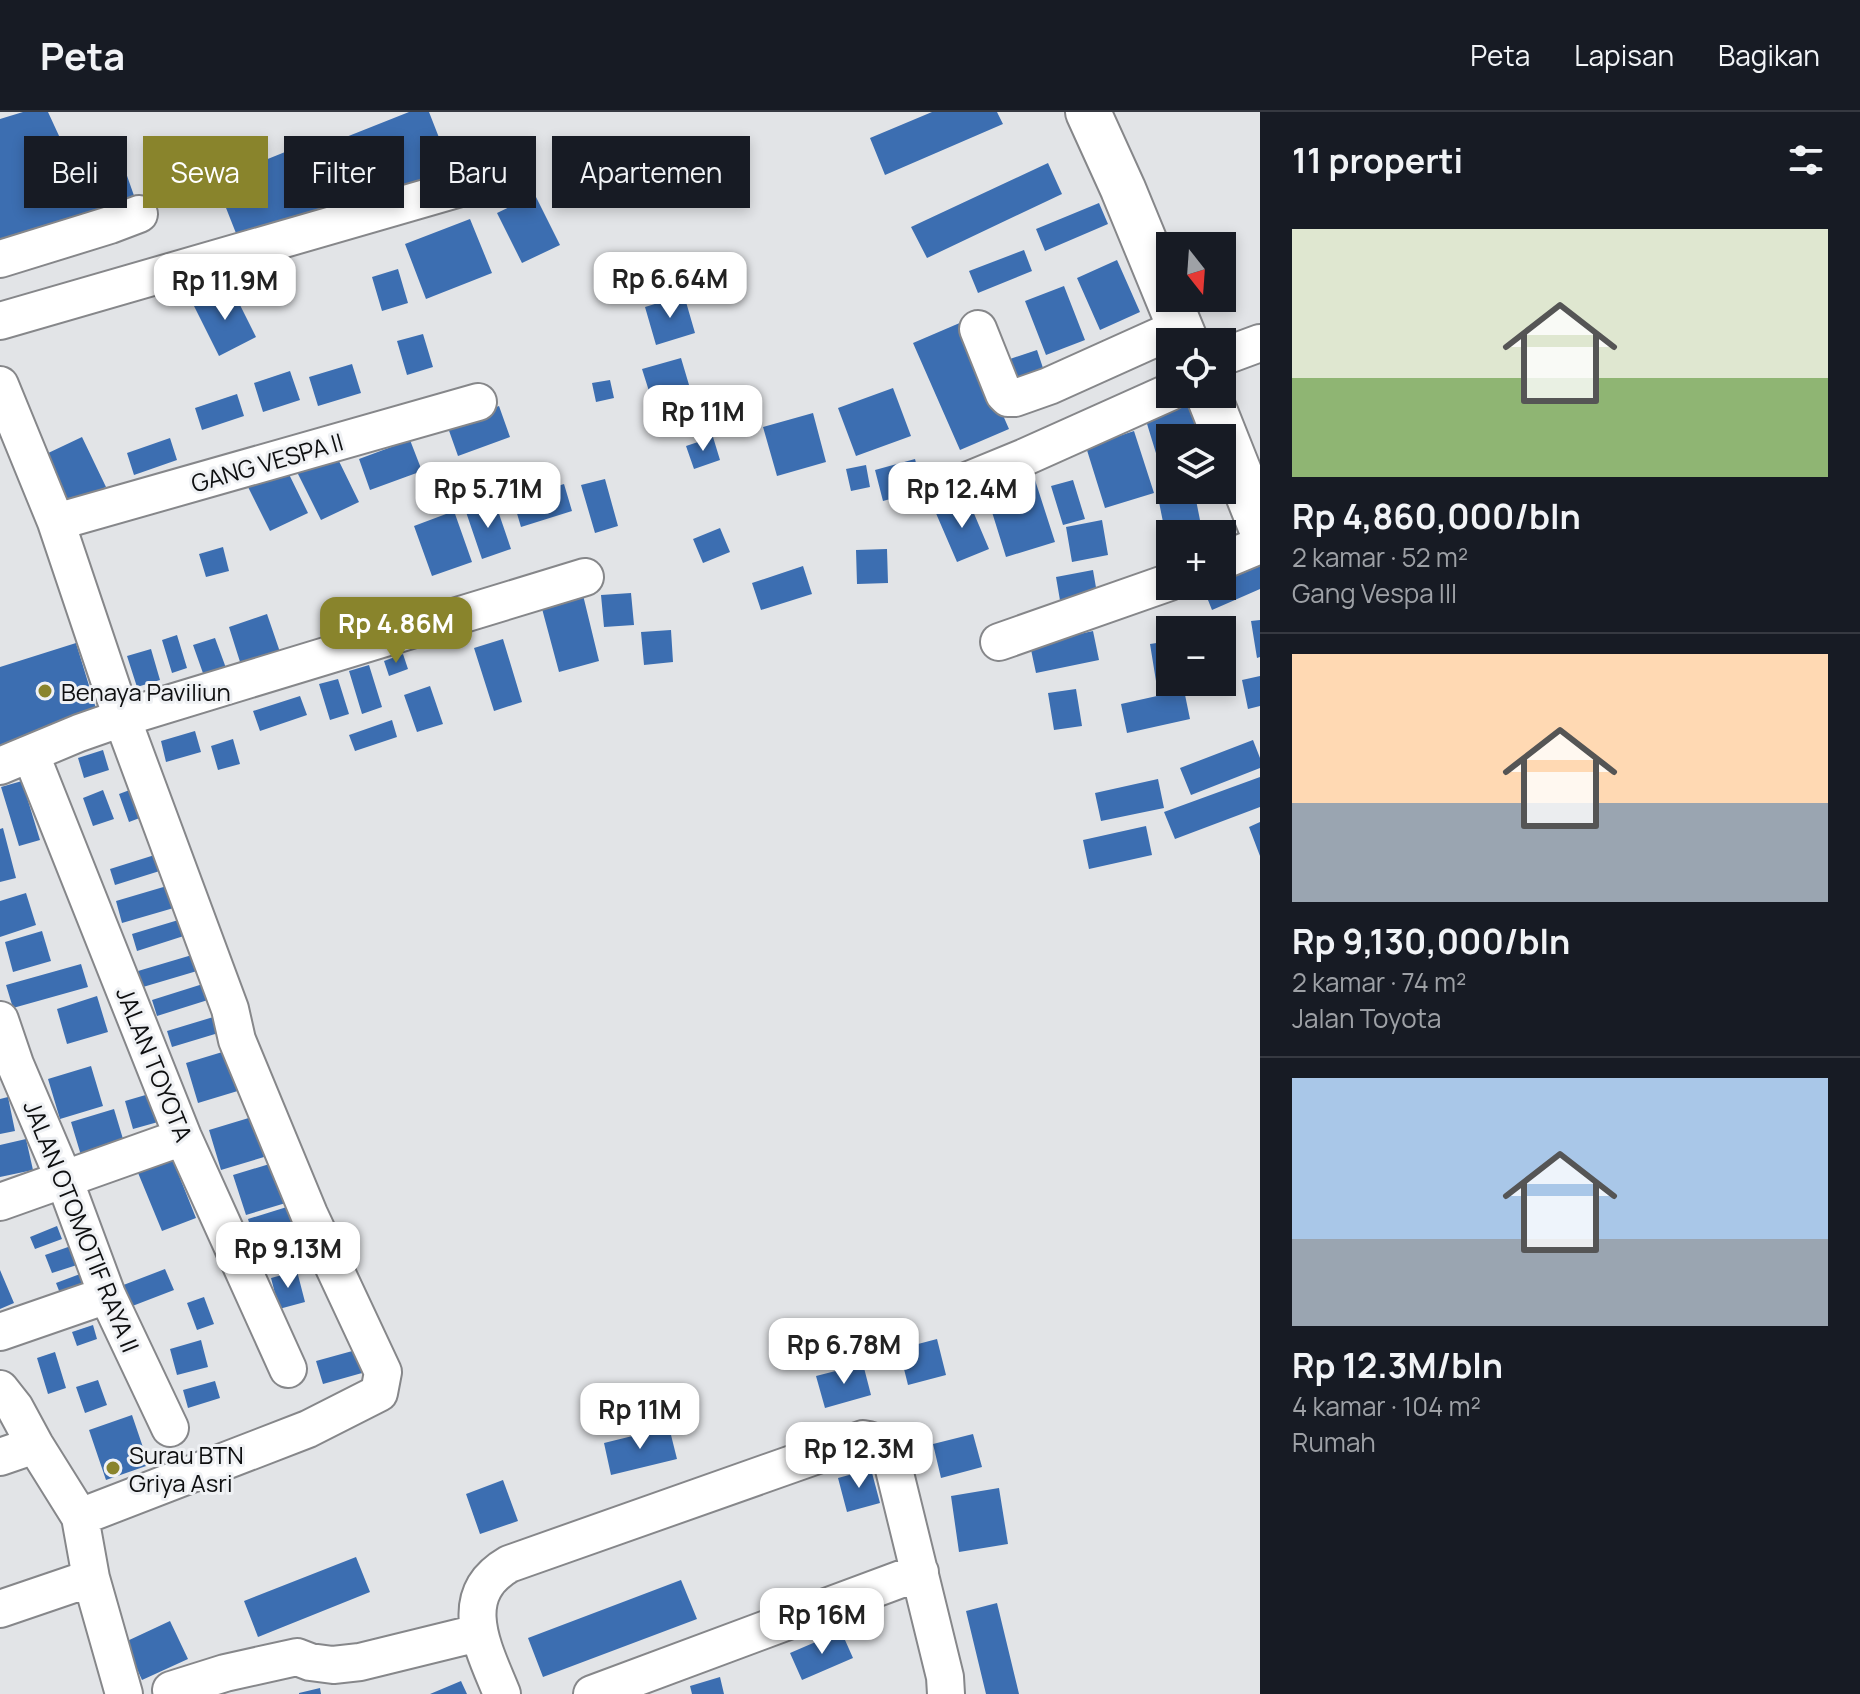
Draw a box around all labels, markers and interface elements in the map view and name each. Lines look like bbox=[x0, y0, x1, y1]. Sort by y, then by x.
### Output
text: Peta bbox=[40, 29, 125, 81]
text: Peta bbox=[1470, 36, 1530, 74]
text: Lapisan bbox=[1574, 36, 1674, 74]
text: Bagikan bbox=[1718, 36, 1820, 74]
chip: Beli bbox=[24, 136, 127, 208]
chip: Sewa bbox=[143, 136, 268, 208]
chip: Filter bbox=[284, 136, 404, 208]
chip: Baru bbox=[420, 136, 536, 208]
chip: Apartemen bbox=[552, 136, 750, 208]
text: 11 properti bbox=[1292, 137, 1463, 183]
icon: filters bbox=[1784, 138, 1828, 182]
north arrow bbox=[1156, 232, 1236, 312]
map controls bbox=[1156, 232, 1236, 696]
pin: Rp 6.64M bbox=[587, 252, 753, 320]
pin: Rp 11.9M bbox=[142, 254, 308, 322]
text: Rp 6.64M bbox=[612, 260, 728, 296]
text: Rp 11.9M bbox=[172, 262, 278, 298]
icon: home bbox=[1488, 281, 1632, 425]
button: locate bbox=[1156, 328, 1236, 408]
pin: Rp 11M bbox=[638, 385, 768, 453]
text: Rp 11M bbox=[661, 393, 745, 429]
button: layers bbox=[1156, 424, 1236, 504]
street label: GANG VESPA II bbox=[187, 425, 347, 499]
pin: Rp 5.71M bbox=[405, 462, 571, 530]
pin: Rp 12.4M bbox=[879, 462, 1045, 530]
text: Rp 5.71M bbox=[434, 470, 543, 506]
text: Rp 12.4M bbox=[906, 470, 1018, 506]
text: Rp 4,860,000/bln bbox=[1292, 493, 1581, 539]
button: + bbox=[1156, 520, 1236, 600]
text: 2 kamar · 52 m² bbox=[1292, 539, 1468, 575]
text: Gang Vespa III bbox=[1292, 575, 1457, 611]
pin: Rp 4.86M bbox=[313, 597, 479, 665]
text: Rp 4.86M bbox=[338, 605, 454, 641]
button: − bbox=[1156, 616, 1236, 696]
place label: Benaya Paviliun bbox=[61, 675, 231, 708]
marker: Benaya Paviliun bbox=[36, 682, 54, 700]
icon: home bbox=[1488, 706, 1632, 850]
text: Rp 9,130,000/bln bbox=[1292, 918, 1570, 964]
text: 2 kamar · 74 m² bbox=[1292, 964, 1467, 1000]
street label: JALAN TOYOTA bbox=[109, 982, 201, 1146]
text: Jalan Toyota bbox=[1292, 1000, 1441, 1036]
street label: JALAN OTOMOTIF RAYA II bbox=[16, 1095, 148, 1357]
icon: home bbox=[1488, 1130, 1632, 1274]
pin: Rp 9.13M bbox=[205, 1222, 371, 1290]
text: Rp 9.13M bbox=[234, 1230, 342, 1266]
pin: Rp 6.78M bbox=[761, 1318, 927, 1386]
text: Rp 6.78M bbox=[787, 1326, 901, 1362]
text: Rp 12.3M/bln bbox=[1292, 1342, 1503, 1388]
pin: Rp 11M bbox=[575, 1383, 705, 1451]
text: 4 kamar · 104 m² bbox=[1292, 1388, 1481, 1424]
text: Rp 11M bbox=[598, 1391, 682, 1427]
pin: Rp 12.3M bbox=[776, 1422, 942, 1490]
text: Rumah bbox=[1292, 1424, 1376, 1460]
text: Rp 12.3M bbox=[804, 1430, 914, 1466]
place label: Surau BTN Griya Asri bbox=[129, 1438, 244, 1499]
marker: Surau BTN Griya Asri bbox=[104, 1459, 122, 1477]
pin: Rp 16M bbox=[757, 1588, 887, 1656]
text: Rp 16M bbox=[778, 1596, 866, 1632]

